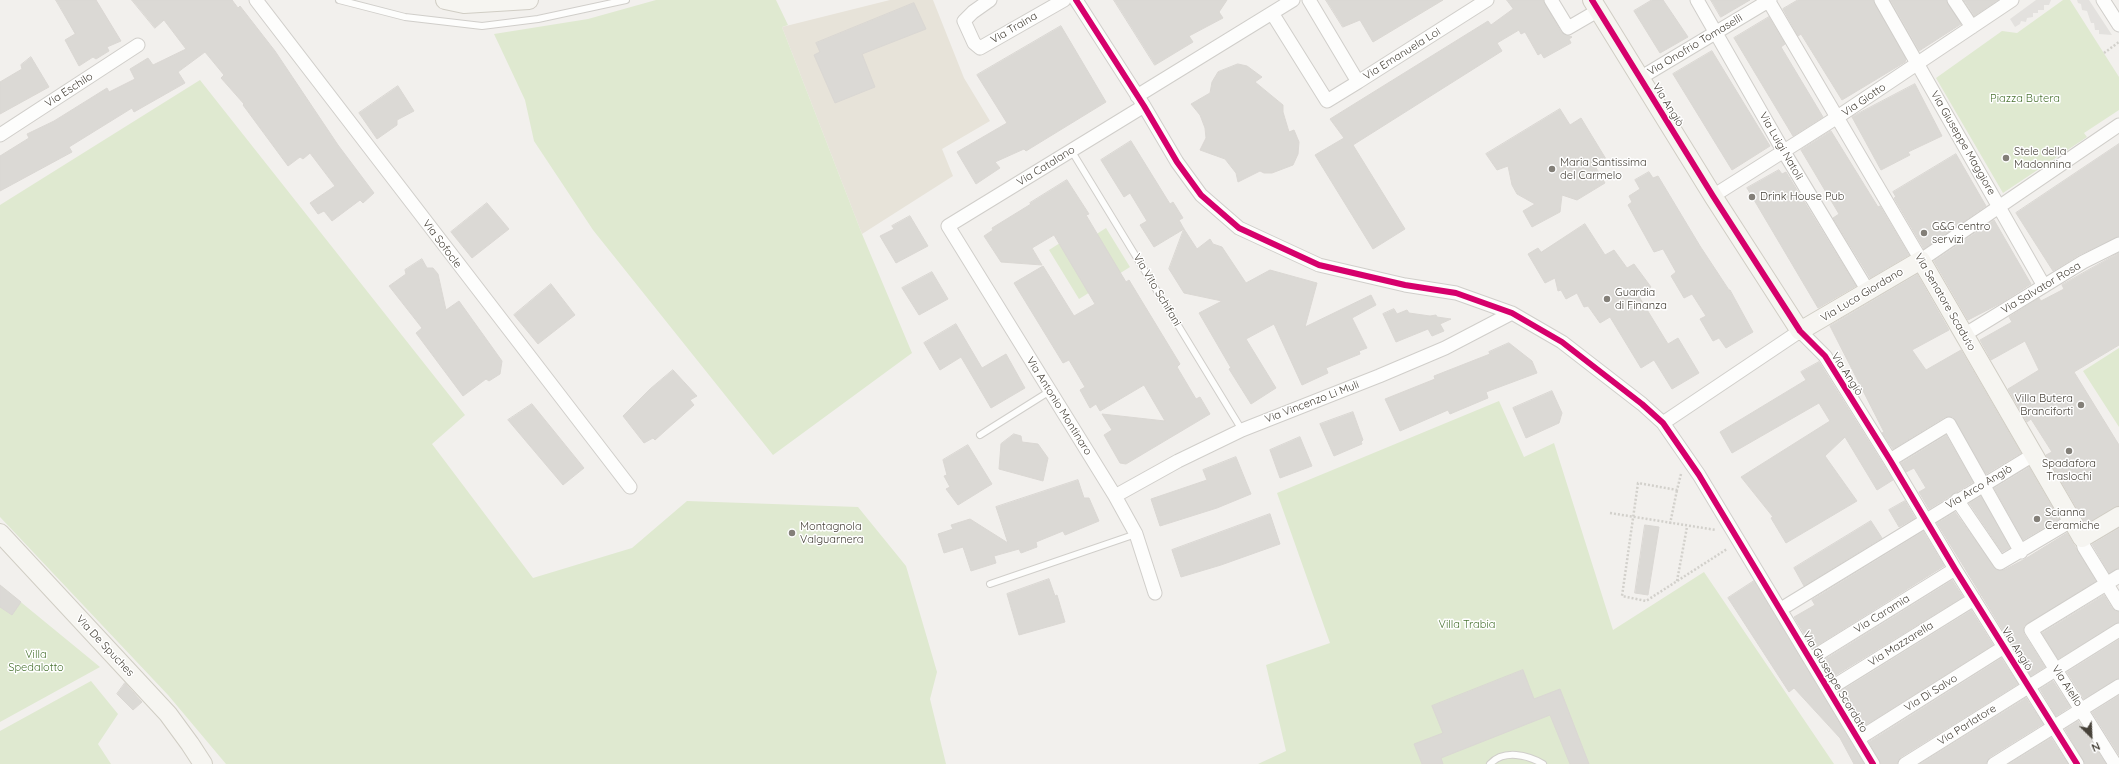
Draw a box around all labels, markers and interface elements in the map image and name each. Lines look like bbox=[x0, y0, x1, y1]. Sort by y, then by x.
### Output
street label: Via Traina bbox=[988, 9, 1040, 47]
street label: Via Onofrio Tomaselli bbox=[1645, 11, 1745, 79]
street label: Via Emanuela Loi bbox=[1361, 25, 1443, 83]
street label: Via Eschilo bbox=[43, 70, 95, 110]
street label: Via Angiò bbox=[1650, 81, 1686, 129]
street label: Via Giotto bbox=[1840, 81, 1888, 119]
street label: Via Giuseppe Maggiore bbox=[1928, 89, 1998, 197]
park label: Piazza Butera bbox=[1990, 92, 2060, 106]
street label: Via Luigi Natoli bbox=[1756, 110, 1806, 182]
street label: Via Catalano bbox=[1015, 143, 1077, 189]
place label: Stele della Madonnina bbox=[2014, 145, 2071, 171]
marker: Stele della Madonnina bbox=[2001, 153, 2011, 163]
place label: Maria Santissima del Carmelo bbox=[1560, 156, 1647, 182]
marker: Maria Santissima del Carmelo bbox=[1547, 164, 1557, 174]
place label: Drink House Pub bbox=[1760, 190, 1844, 204]
marker: Drink House Pub bbox=[1747, 192, 1757, 202]
street label: Via Sofocle bbox=[420, 217, 464, 271]
place label: G&G centro servizi bbox=[1932, 220, 1990, 246]
marker: G&G centro servizi bbox=[1919, 228, 1929, 238]
street label: Via Vito Schifani bbox=[1130, 251, 1184, 329]
street label: Via Senatore Scaduto bbox=[1912, 251, 1978, 353]
street label: Via Salvator Rosa bbox=[1999, 259, 2083, 317]
street label: Via Luca Giordano bbox=[1818, 265, 1906, 325]
place label: Guardia di Finanza bbox=[1615, 286, 1667, 312]
marker: Guardia di Finanza bbox=[1602, 294, 1612, 304]
street label: Via Angiò bbox=[1828, 350, 1866, 398]
street label: Via Antonio Montinaro bbox=[1023, 354, 1095, 458]
street label: Via Vincenzo Li Muli bbox=[1263, 378, 1361, 426]
place label: Villa Butera Branciforti bbox=[2015, 392, 2073, 418]
marker: Villa Butera Branciforti bbox=[2076, 400, 2086, 410]
marker: Spadafora Traslochi bbox=[2064, 446, 2074, 456]
place label: Spadafora Traslochi bbox=[2042, 457, 2096, 483]
street label: Via Arco Angiò bbox=[1943, 462, 2015, 512]
place label: Scianna Ceramiche bbox=[2045, 506, 2100, 532]
marker: Scianna Ceramiche bbox=[2032, 514, 2042, 524]
place label: Montagnola Valguarnera bbox=[800, 520, 864, 546]
marker: Montagnola Valguarnera bbox=[787, 528, 797, 538]
street label: Via Caramia bbox=[1852, 592, 1912, 636]
street label: Via De Spuches bbox=[73, 613, 137, 679]
park label: Villa Trabia bbox=[1439, 618, 1495, 632]
street label: Via Mazzarella bbox=[1866, 619, 1936, 669]
street label: Via Angiò bbox=[1999, 625, 2035, 673]
street label: Via Giuseppe Scordato bbox=[1800, 629, 1870, 735]
park label: Villa Spedalotto bbox=[8, 648, 64, 674]
street label: Via Aiello bbox=[2049, 663, 2085, 709]
street label: Via Di Salvo bbox=[1902, 671, 1960, 715]
street label: Via Parlatore bbox=[1935, 702, 1999, 748]
north arrow bbox=[2071, 716, 2111, 756]
text: N bbox=[2089, 739, 2102, 755]

